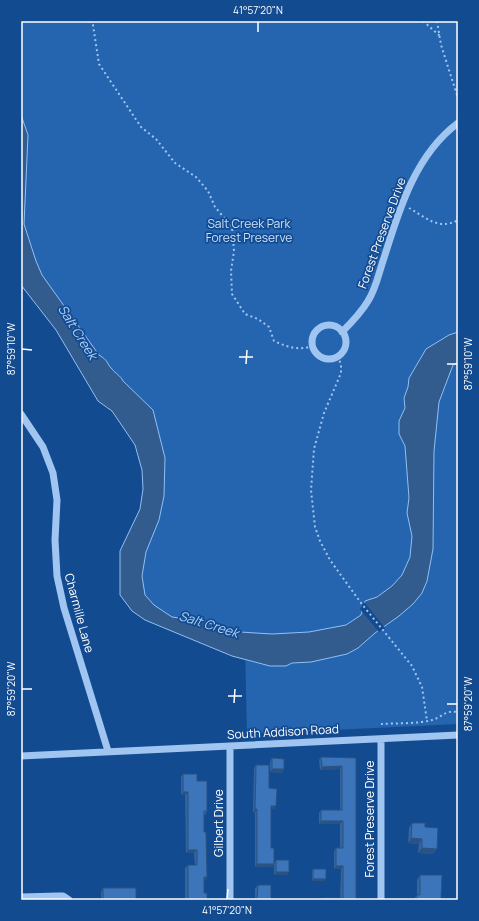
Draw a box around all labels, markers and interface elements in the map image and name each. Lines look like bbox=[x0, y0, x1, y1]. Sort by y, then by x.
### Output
text: 41°57'20"N bbox=[233, 3, 283, 17]
street label: Forest Preserve Drive bbox=[354, 175, 410, 291]
park label: Salt Creek Park Forest Preserve bbox=[206, 215, 292, 246]
water label: Salt Creek bbox=[54, 301, 103, 365]
text: 87°59'10"W bbox=[4, 322, 18, 375]
text: 87°59'10"W bbox=[461, 337, 475, 390]
street label: Charmille Lane bbox=[61, 571, 98, 654]
water label: Salt Creek bbox=[177, 606, 244, 642]
text: 87°59'20"W bbox=[4, 661, 18, 716]
text: 87°59'20"W bbox=[461, 676, 475, 731]
street label: South Addison Road bbox=[227, 720, 339, 743]
street label: Forest Preserve Drive bbox=[361, 760, 378, 878]
street label: Gilbert Drive bbox=[210, 789, 227, 857]
text: 41°57'20"N bbox=[202, 903, 252, 917]

